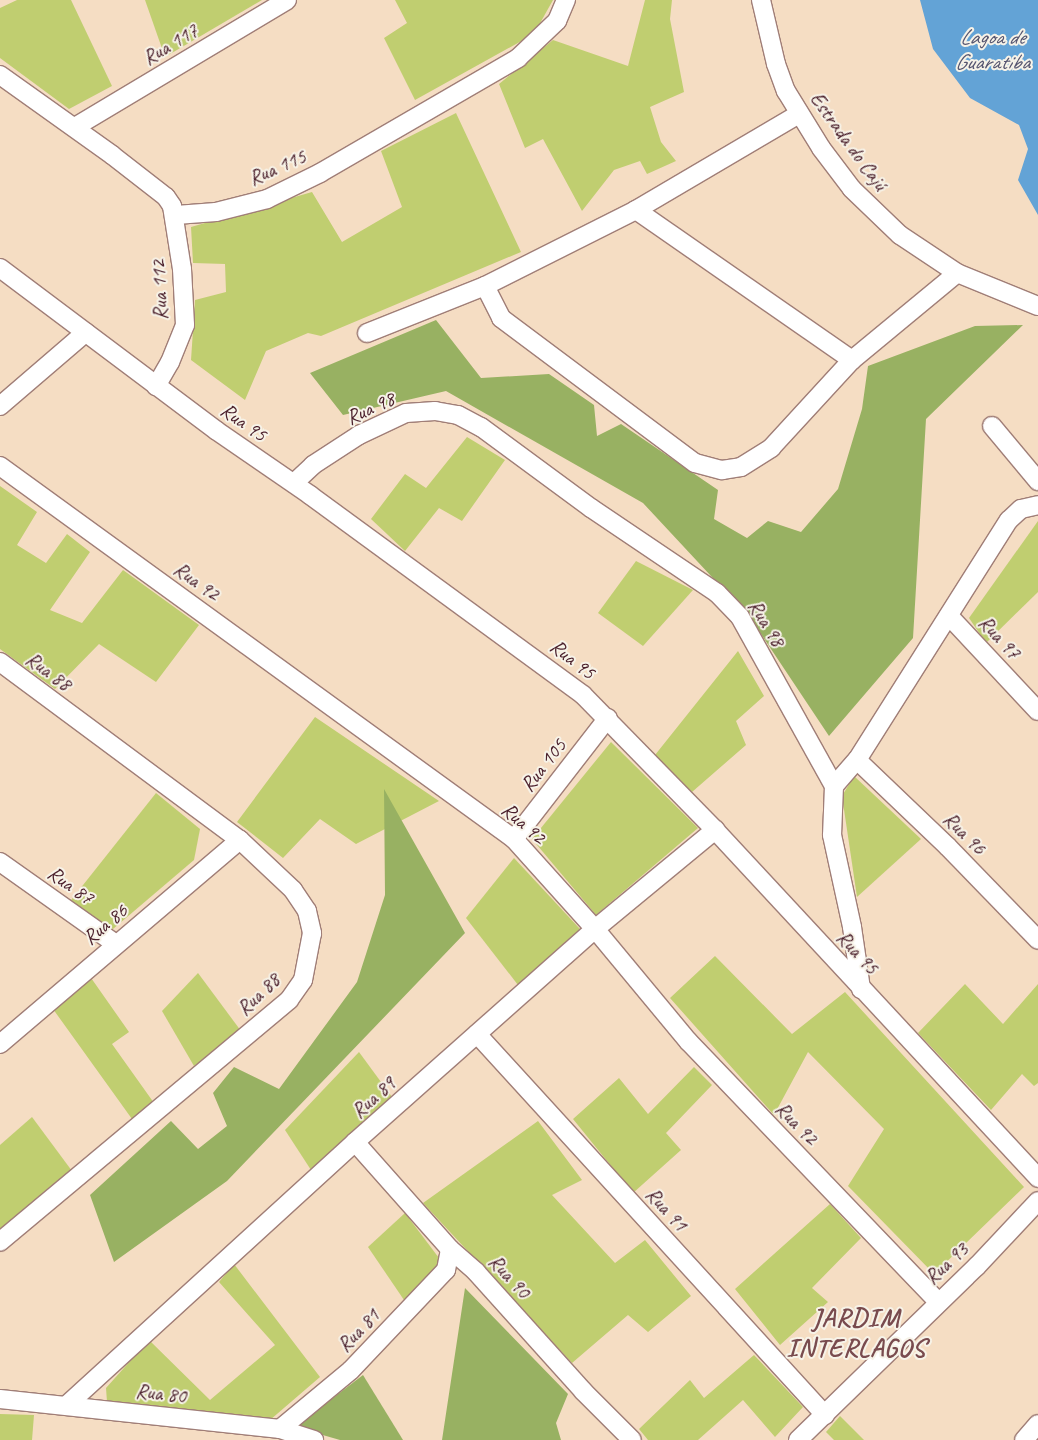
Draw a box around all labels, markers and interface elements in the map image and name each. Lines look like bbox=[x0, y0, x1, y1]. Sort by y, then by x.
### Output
street label: Rua 117 bbox=[138, 18, 202, 70]
water label: Lagoa de Guaratiba bbox=[955, 24, 1029, 76]
street label: Estrada do Cajú bbox=[805, 87, 893, 195]
street label: Rua 115 bbox=[244, 143, 310, 191]
street label: Rua 112 bbox=[145, 259, 173, 321]
street label: Rua 98 bbox=[342, 386, 398, 430]
street label: Rua 95 bbox=[216, 397, 272, 447]
street label: Rua 92 bbox=[169, 556, 225, 606]
street label: Rua 98 bbox=[743, 595, 791, 651]
street label: Rua 97 bbox=[973, 610, 1027, 664]
street label: Rua 95 bbox=[545, 633, 601, 685]
street label: Rua 88 bbox=[21, 646, 77, 696]
street label: Rua 105 bbox=[515, 733, 571, 797]
street label: Rua 92 bbox=[497, 797, 551, 849]
street label: Rua 96 bbox=[938, 806, 992, 860]
street label: Rua 87 bbox=[43, 860, 99, 910]
street label: Rua 86 bbox=[77, 898, 133, 950]
street label: Rua 95 bbox=[831, 925, 885, 979]
street label: Rua 88 bbox=[231, 967, 285, 1021]
street label: Rua 89 bbox=[346, 1071, 400, 1123]
street label: Rua 92 bbox=[770, 1096, 824, 1150]
street label: Rua 91 bbox=[641, 1182, 693, 1236]
street label: Rua 93 bbox=[919, 1236, 973, 1290]
street label: Rua 90 bbox=[483, 1249, 537, 1303]
district label: JARDIM INTERLAGOS bbox=[786, 1302, 926, 1364]
street label: Rua 81 bbox=[331, 1303, 385, 1357]
street label: Rua 80 bbox=[134, 1378, 188, 1408]

